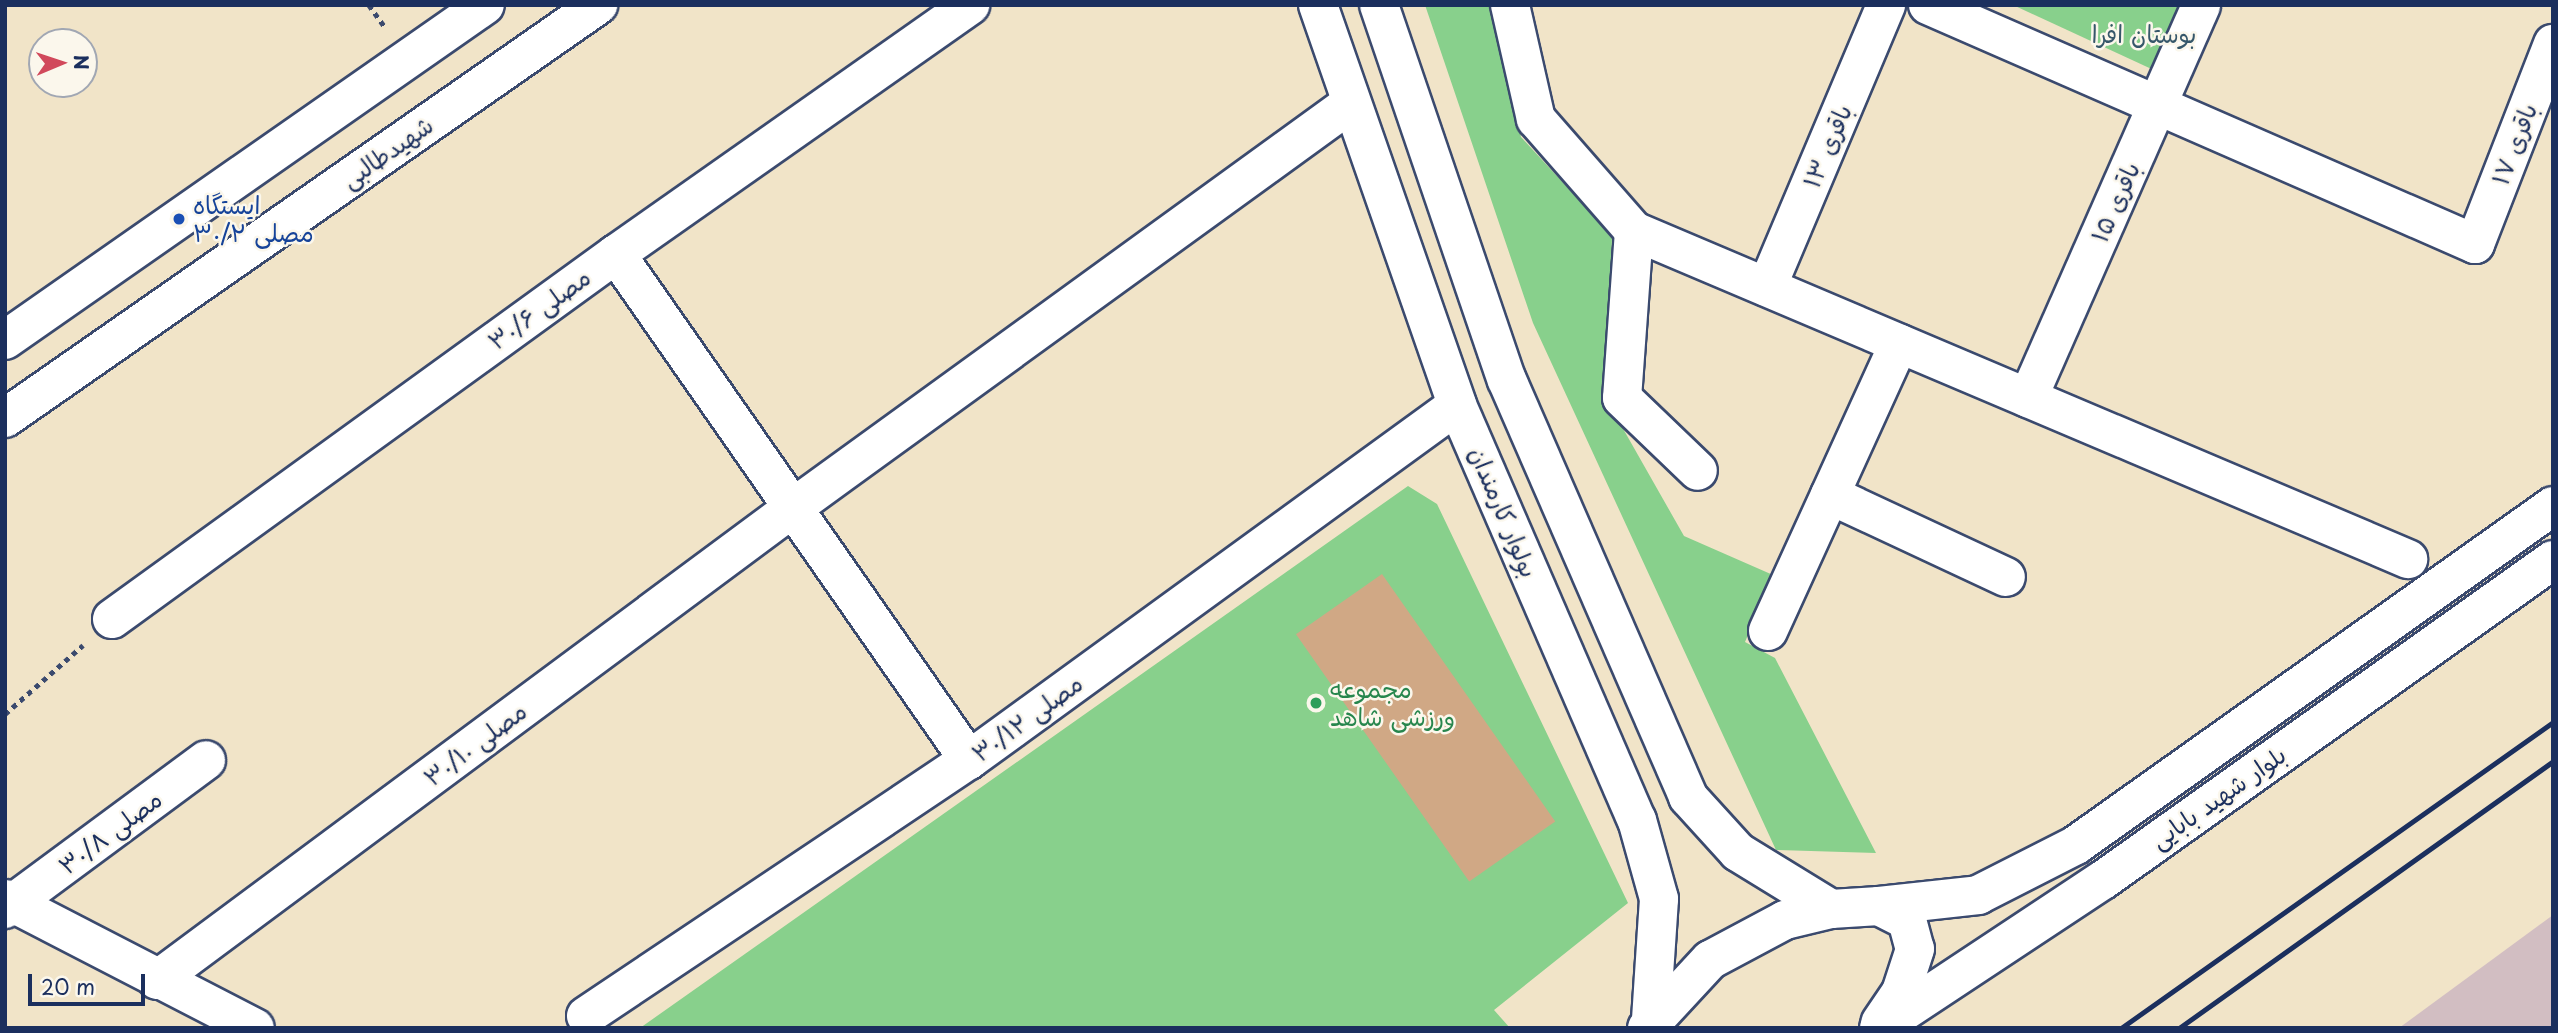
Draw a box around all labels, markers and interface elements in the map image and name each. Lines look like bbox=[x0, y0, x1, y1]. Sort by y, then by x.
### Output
park label: بوستان افرا bbox=[2091, 20, 2197, 48]
north arrow bbox=[28, 28, 98, 98]
text: N bbox=[68, 54, 96, 70]
street label: باقری ۱۷ bbox=[2485, 99, 2543, 189]
street label: باقری ۱۳ bbox=[1797, 100, 1857, 192]
street label: شهیدطالبی bbox=[336, 110, 438, 194]
street label: باقری ۱۵ bbox=[2085, 157, 2145, 247]
place label: ایستگاه مصلی ۳۰/۲ bbox=[193, 191, 314, 247]
marker: ایستگاه مصلی ۳۰/۲ bbox=[171, 211, 187, 227]
street label: مصلی ۳۰/۶ bbox=[482, 262, 596, 356]
street label: بولوار کارمندان bbox=[1464, 443, 1544, 581]
street label: مصلی ۳۰/۱۲ bbox=[966, 668, 1088, 768]
place label: مجموعه ورزشی شاهد bbox=[1330, 675, 1455, 731]
marker: مجموعه ورزشی شاهد bbox=[1308, 695, 1324, 711]
street label: مصلی ۳۰/۱۰ bbox=[418, 696, 532, 792]
street label: بلوار شهید بابایی bbox=[2145, 740, 2291, 854]
street label: مصلی ۳۰/۸ bbox=[53, 784, 167, 880]
scale bar bbox=[32, 960, 149, 1004]
text: 20 m bbox=[41, 970, 95, 1002]

